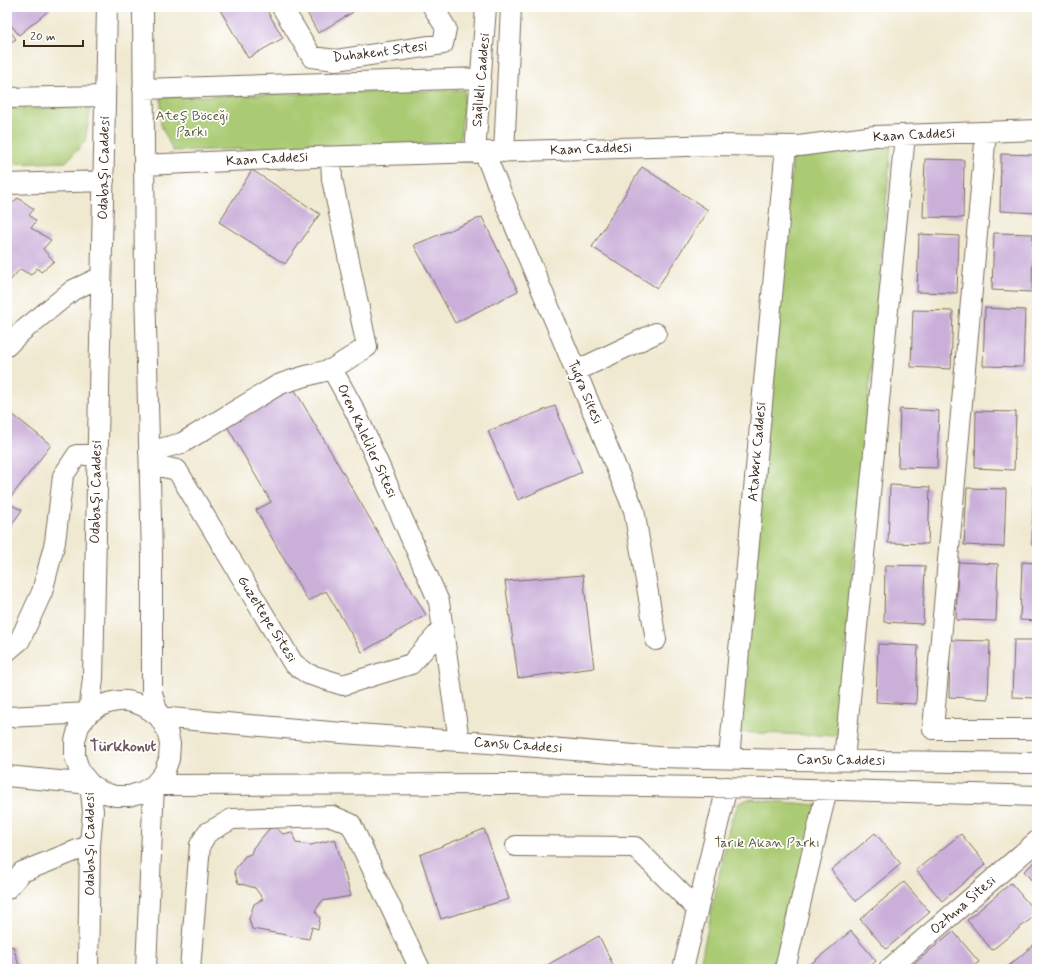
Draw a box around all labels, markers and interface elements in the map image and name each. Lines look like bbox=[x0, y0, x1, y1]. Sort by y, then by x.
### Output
scale bar bbox=[24, 22, 83, 48]
text: 20 m bbox=[30, 29, 56, 45]
street label: Sağlıklı Caddesi bbox=[468, 32, 494, 128]
street label: Duhakent Sitesi bbox=[332, 37, 428, 67]
park label: Ateş Böceği Parkı bbox=[155, 107, 229, 141]
street label: Odabaşı Caddesi bbox=[94, 116, 114, 220]
street label: Kaan Caddesi bbox=[873, 124, 955, 146]
street label: Kaan Caddesi bbox=[550, 139, 632, 159]
street label: Kaan Caddesi bbox=[226, 148, 308, 170]
street label: Tugra Sitesi bbox=[562, 357, 606, 427]
street label: Oren Kaleliler Sitesi bbox=[333, 381, 401, 501]
street label: Ataberk Caddesi bbox=[744, 402, 770, 502]
street label: Odabaşı Caddesi bbox=[86, 440, 106, 544]
street label: Guzeltepe Sitesi bbox=[233, 572, 301, 666]
street label: Cansu Caddesi bbox=[473, 733, 563, 757]
district label: Türkkonut bbox=[90, 736, 156, 757]
street label: Cansu Caddesi bbox=[797, 750, 885, 770]
street label: Odabaşı Caddesi bbox=[81, 792, 99, 896]
park label: Tarık Akan Parkı bbox=[714, 834, 820, 852]
street label: Oztuna Sitesi bbox=[926, 872, 1000, 938]

